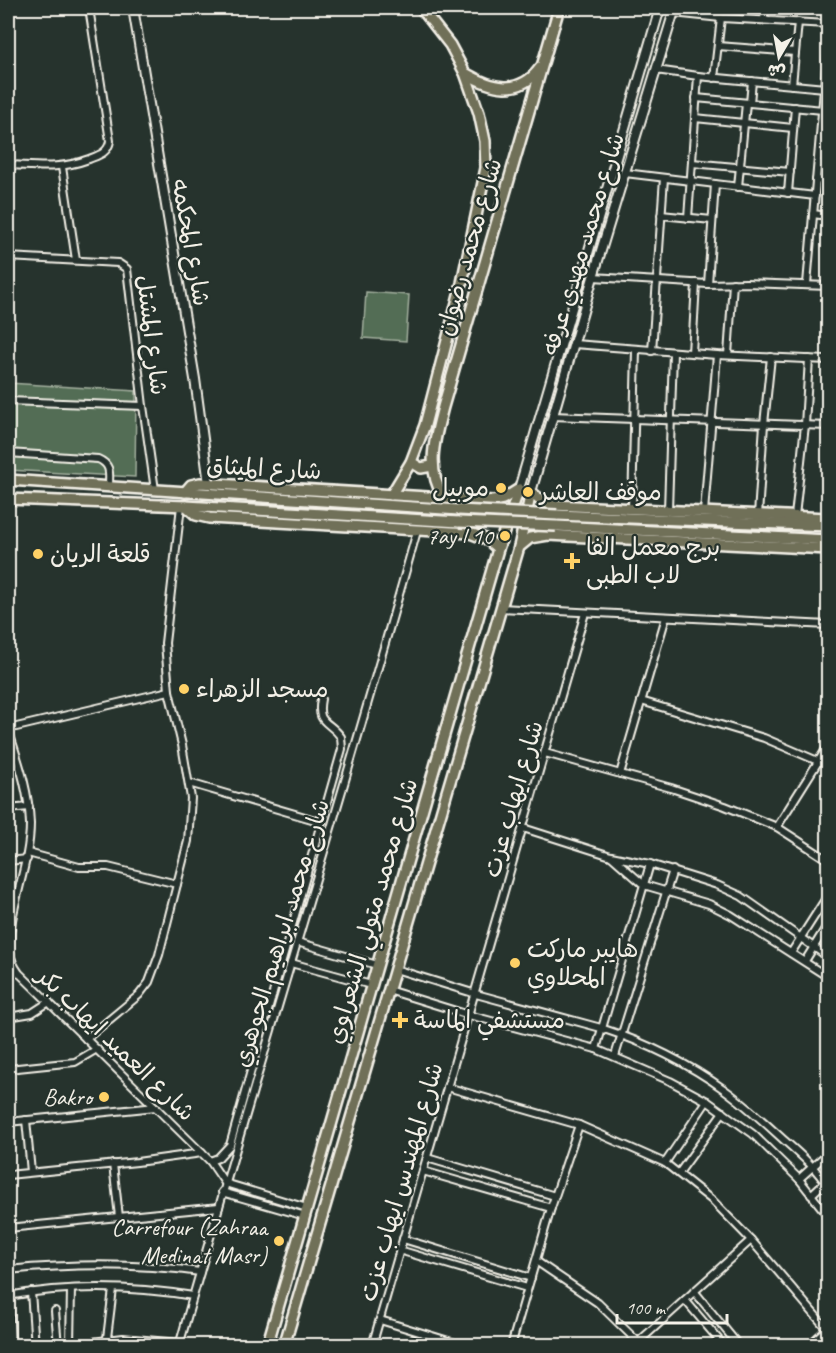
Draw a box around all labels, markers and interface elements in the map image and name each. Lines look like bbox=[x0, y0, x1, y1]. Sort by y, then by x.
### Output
north arrow bbox=[749, 27, 809, 87]
text: ش bbox=[766, 59, 787, 82]
street label: شارع محمد مهدي عرفه bbox=[535, 129, 633, 359]
street label: شارع محمد رضوان bbox=[429, 155, 511, 340]
street label: شارع المحكمه bbox=[163, 176, 217, 309]
street label: شارع المشتل bbox=[128, 273, 174, 397]
street label: شارع الميثاق bbox=[206, 450, 322, 488]
place label: موبيل bbox=[432, 473, 489, 503]
place label: موقف العاشر bbox=[538, 477, 662, 507]
marker: موبيل bbox=[494, 481, 508, 495]
marker: موقف العاشر bbox=[521, 485, 535, 499]
place label: 7ay l 10 bbox=[427, 521, 495, 551]
marker: 7ay l 10 bbox=[498, 529, 512, 543]
place label: برج معمل الفا لاب الطبى bbox=[586, 532, 720, 590]
place label: قلعة الريان bbox=[50, 539, 151, 569]
marker: قلعة الريان bbox=[31, 547, 45, 561]
marker: برج معمل الفا لاب الطبى bbox=[563, 552, 581, 570]
place label: مسجد الزهراء bbox=[196, 674, 328, 704]
marker: مسجد الزهراء bbox=[177, 682, 191, 696]
street label: شارع ايهاب عزت bbox=[476, 717, 552, 881]
street label: شارع محمد متولي الشعراوي bbox=[320, 775, 430, 1049]
street label: شارع محمد ابراهيم الجوهري bbox=[226, 795, 339, 1072]
place label: هايبر ماركت المحلاوي bbox=[527, 934, 638, 994]
marker: هايبر ماركت المحلاوي bbox=[508, 956, 522, 970]
street label: شارع العميد ايهاب بكر bbox=[28, 959, 202, 1129]
place label: مستشفي الماسة bbox=[414, 1005, 565, 1041]
marker: مستشفي الماسة bbox=[391, 1011, 409, 1029]
street label: شارع المهندس ايهاب عزت bbox=[352, 1059, 451, 1306]
place label: Bakro bbox=[43, 1082, 95, 1112]
marker: Bakro bbox=[97, 1090, 111, 1104]
place label: Carrefour (Zahraa Medinat Masr) bbox=[112, 1212, 269, 1270]
marker: Carrefour (Zahraa Medinat Masr) bbox=[272, 1234, 286, 1248]
scale bar bbox=[617, 1287, 726, 1325]
text: 100 m bbox=[626, 1297, 667, 1319]

